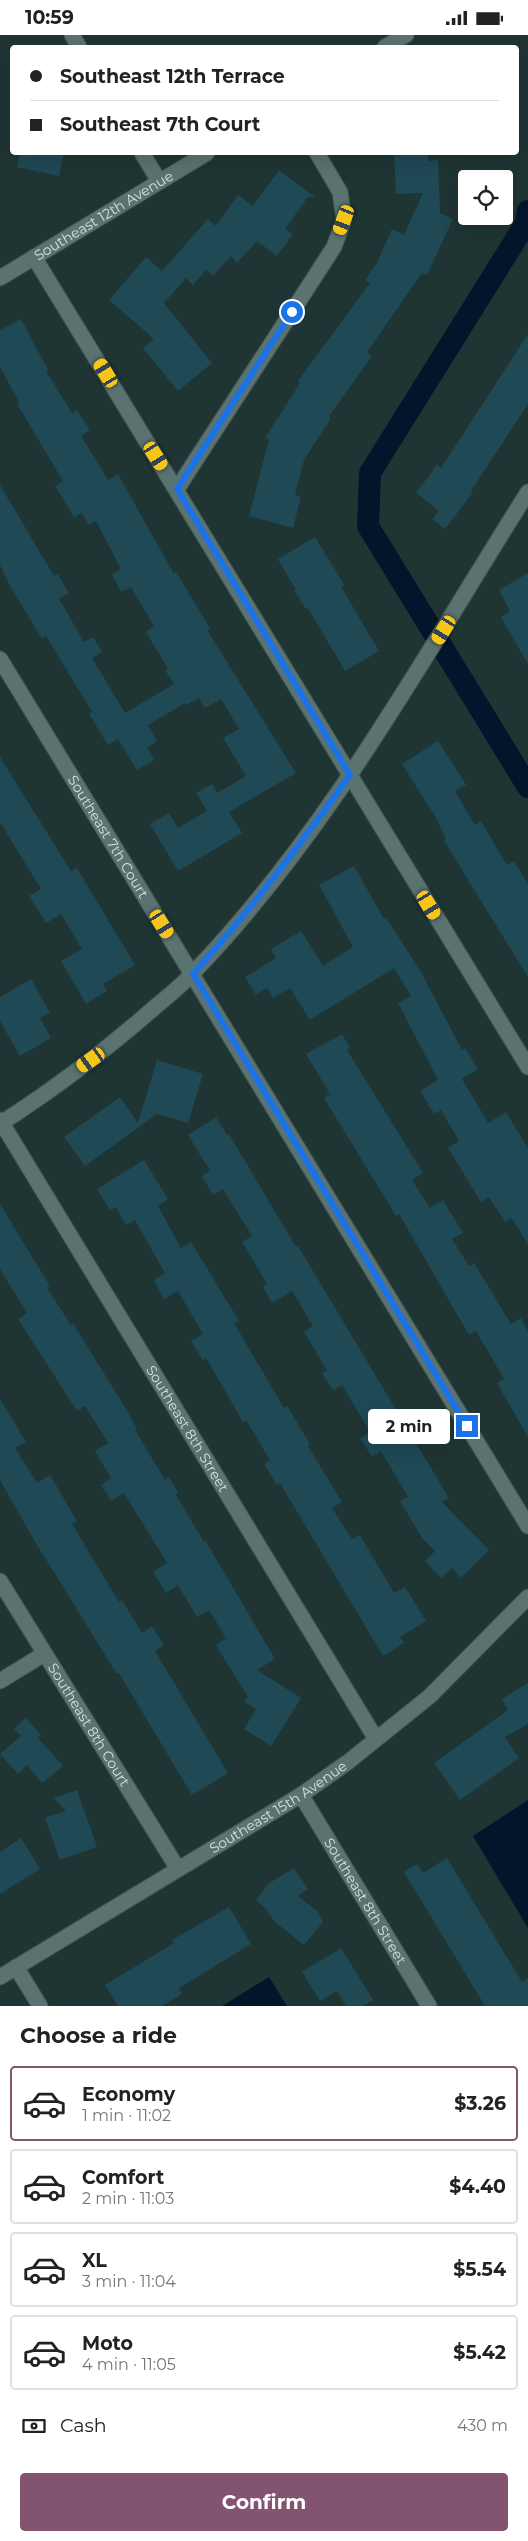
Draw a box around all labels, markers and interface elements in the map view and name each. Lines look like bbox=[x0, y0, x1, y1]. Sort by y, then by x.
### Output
text: 10:59 bbox=[25, 6, 74, 29]
text: Southeast 12th Terrace bbox=[60, 65, 285, 88]
text: Southeast 7th Court bbox=[60, 113, 260, 136]
street label: Southeast 12th Avenue bbox=[31, 167, 176, 264]
map controls bbox=[458, 170, 513, 225]
button: locate bbox=[458, 170, 513, 225]
car bbox=[331, 203, 356, 237]
route start bbox=[281, 301, 303, 323]
car bbox=[91, 356, 120, 390]
car bbox=[141, 439, 170, 473]
car bbox=[429, 613, 458, 647]
street label: Southeast 7th Court bbox=[64, 772, 153, 902]
car bbox=[414, 888, 443, 922]
car bbox=[147, 907, 176, 941]
car bbox=[74, 1045, 107, 1075]
street label: Southeast 8th Street bbox=[142, 1362, 233, 1495]
callout: 2 min bbox=[367, 1409, 450, 1443]
route end bbox=[456, 1415, 478, 1437]
text: 2 min bbox=[386, 1417, 432, 1436]
street label: Southeast 8th Court bbox=[44, 1660, 134, 1790]
street label: Southeast 15th Avenue bbox=[206, 1757, 350, 1857]
street label: Southeast 8th Street bbox=[320, 1834, 411, 1968]
text: Choose a ride bbox=[20, 2022, 177, 2049]
icon: car bbox=[22, 2081, 67, 2126]
text: Economy bbox=[82, 2083, 175, 2106]
text: $3.26 bbox=[454, 2092, 506, 2115]
text: 1 min · 11:02 bbox=[82, 2106, 171, 2125]
icon: car bbox=[22, 2164, 67, 2209]
text: Comfort bbox=[82, 2166, 164, 2189]
text: $4.40 bbox=[449, 2175, 506, 2198]
text: 2 min · 11:03 bbox=[82, 2189, 174, 2208]
icon: car bbox=[22, 2247, 67, 2292]
text: XL bbox=[82, 2249, 107, 2272]
text: $5.54 bbox=[453, 2258, 506, 2281]
text: 3 min · 11:04 bbox=[82, 2272, 176, 2291]
icon: car bbox=[22, 2330, 67, 2375]
text: Moto bbox=[82, 2332, 133, 2355]
text: $5.42 bbox=[453, 2341, 506, 2364]
text: 4 min · 11:05 bbox=[82, 2355, 176, 2374]
icon: cash bbox=[20, 2412, 48, 2440]
text: Cash bbox=[60, 2414, 107, 2437]
text: 430 m bbox=[457, 2416, 508, 2435]
button: Confirm bbox=[20, 2473, 508, 2531]

